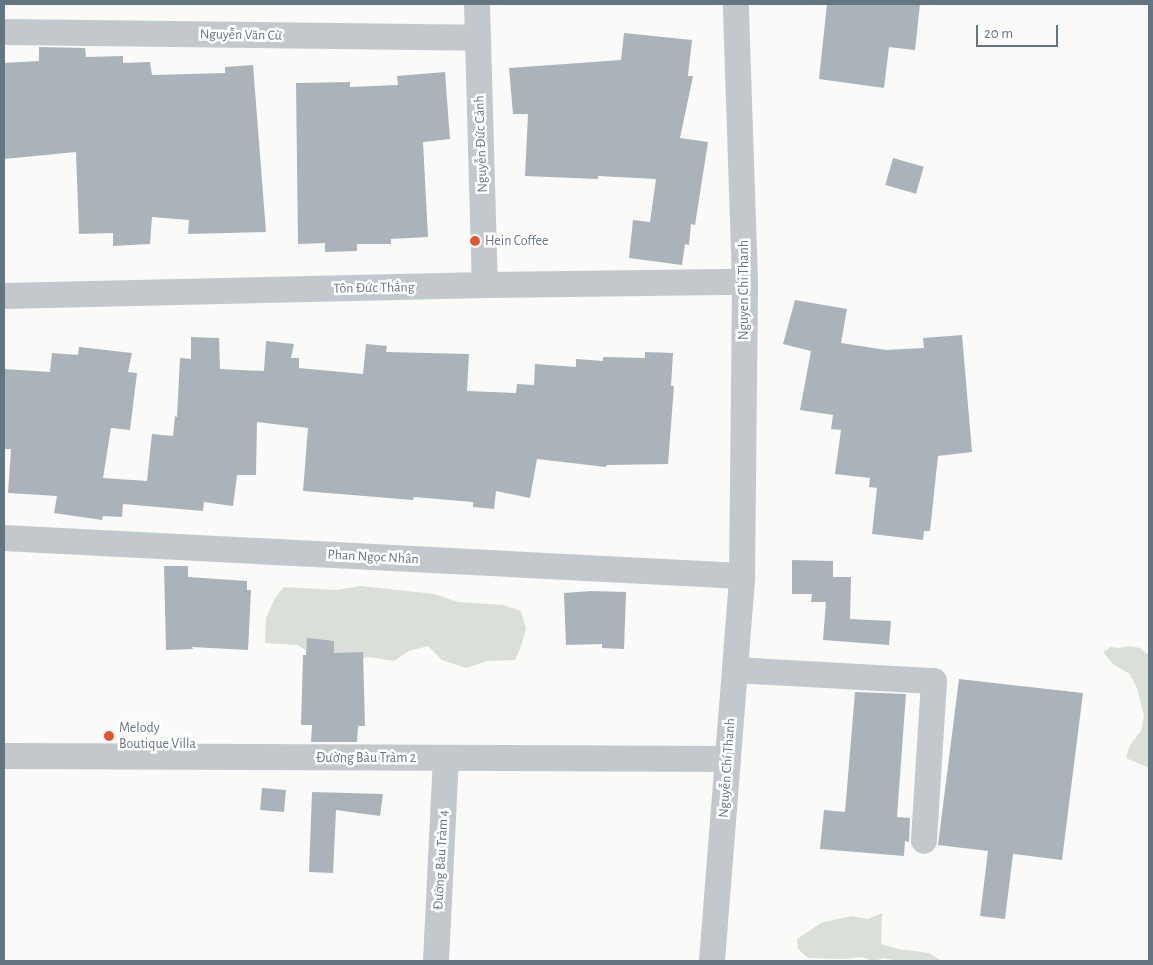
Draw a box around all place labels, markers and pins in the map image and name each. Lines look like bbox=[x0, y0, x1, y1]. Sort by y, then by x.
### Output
place label: Hein Coffee bbox=[485, 233, 548, 249]
marker: Hein Coffee bbox=[469, 235, 481, 247]
place label: Melody Boutique Villa bbox=[119, 720, 196, 752]
marker: Melody Boutique Villa bbox=[103, 730, 115, 742]

